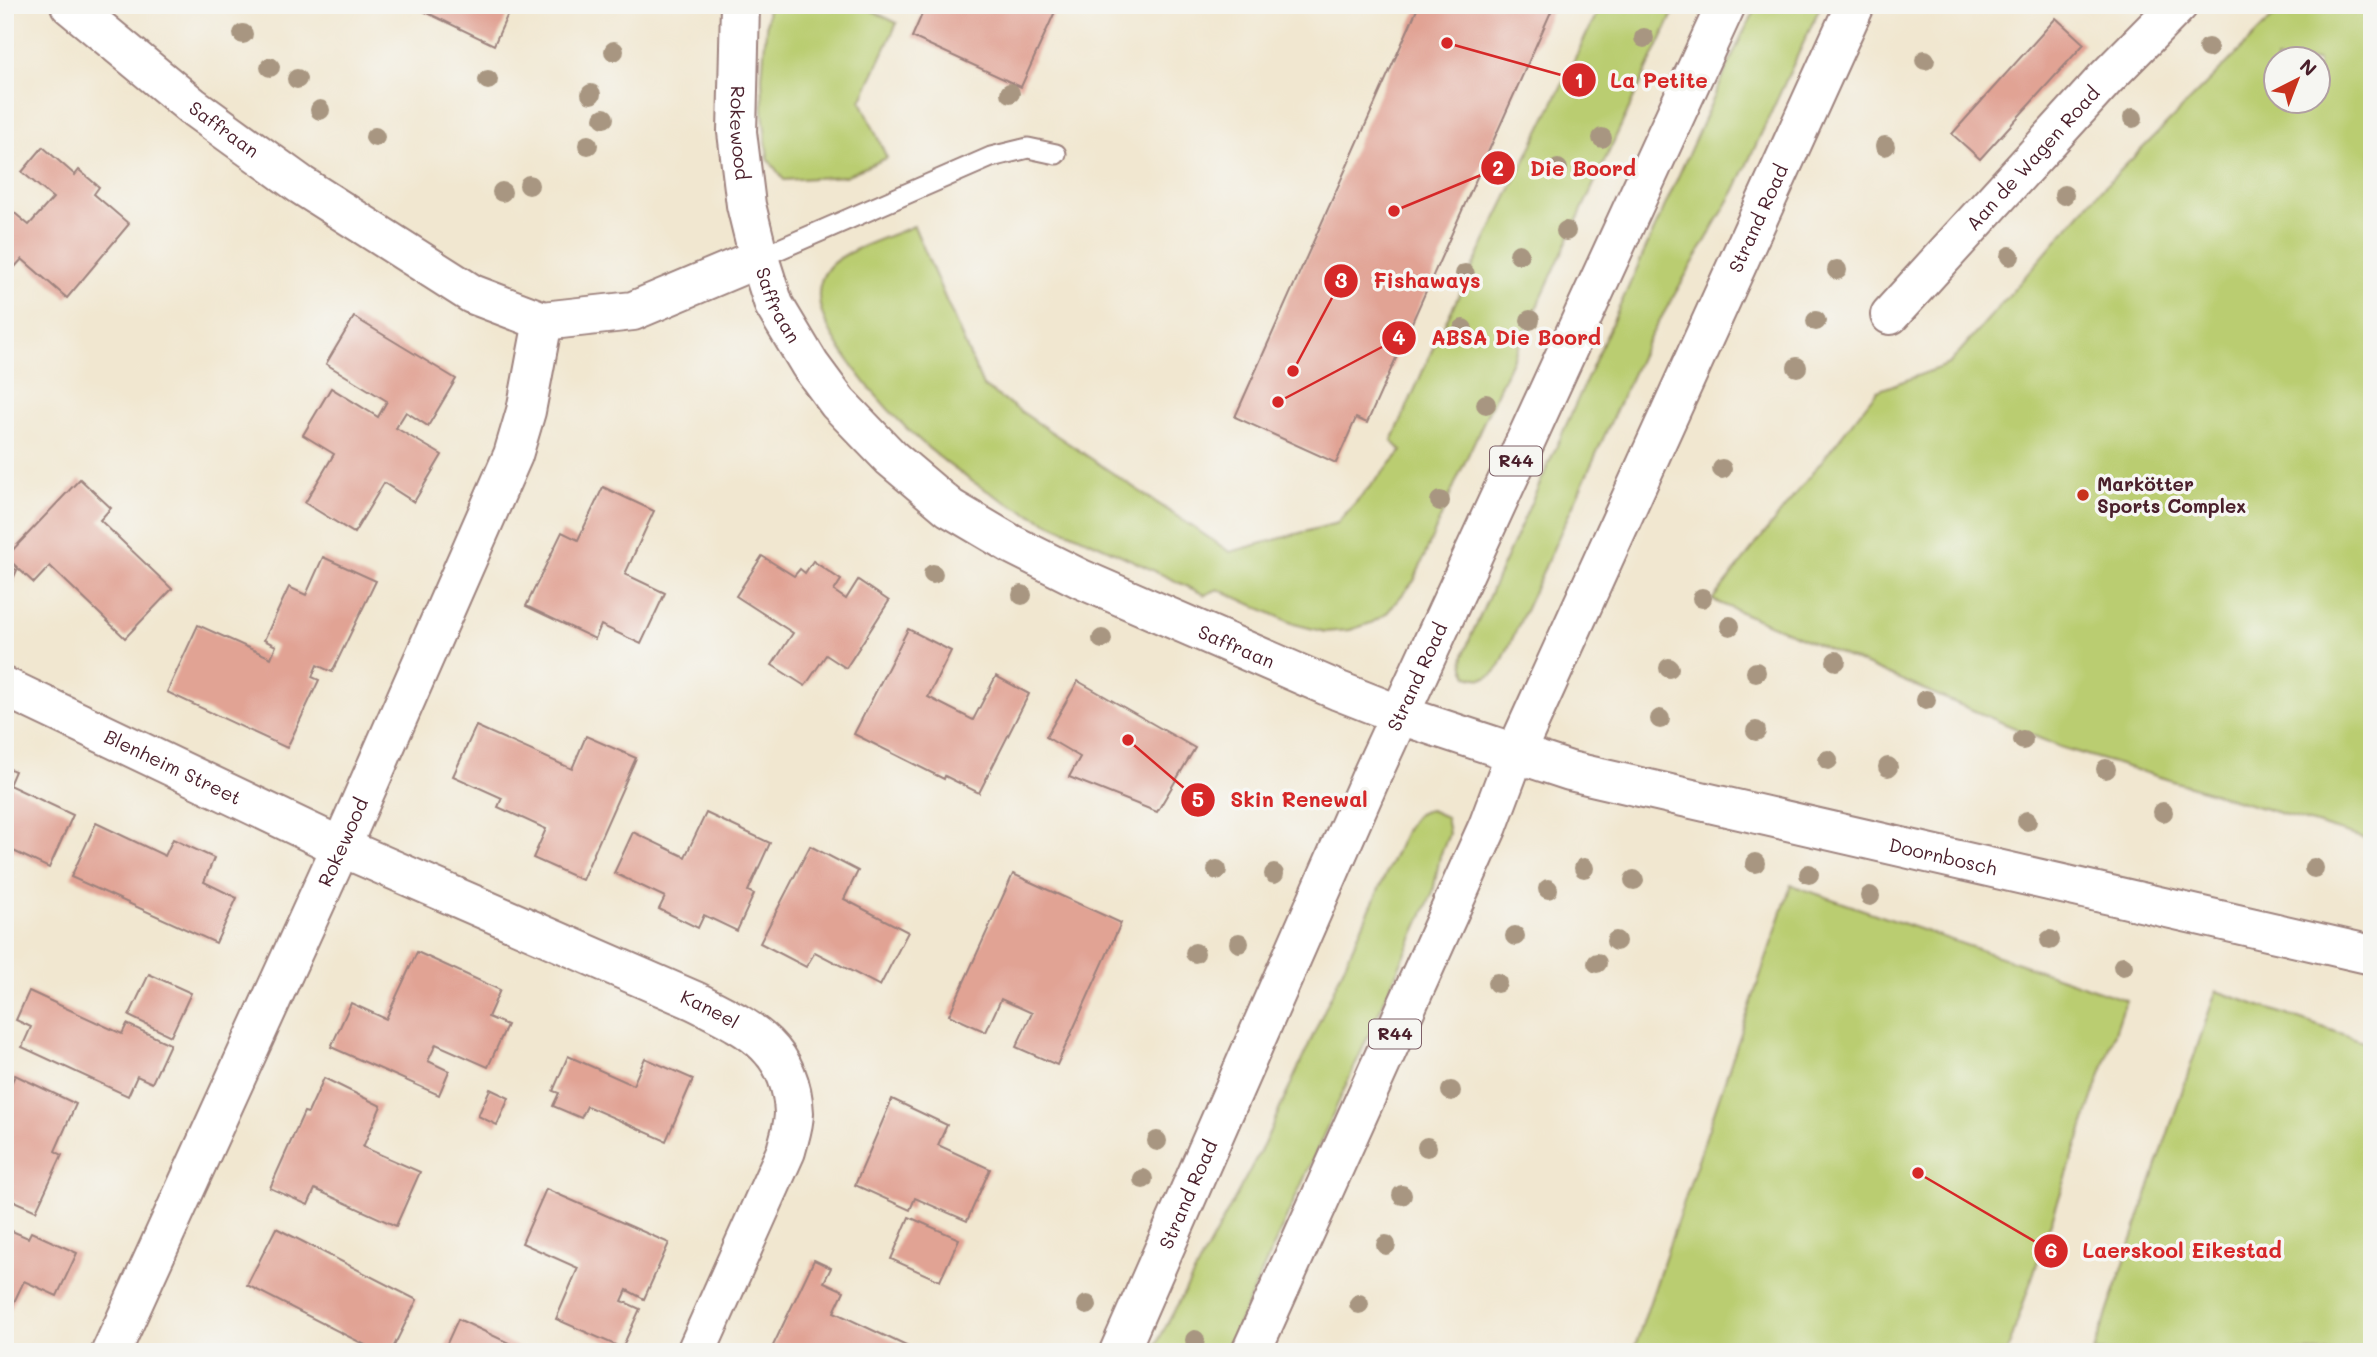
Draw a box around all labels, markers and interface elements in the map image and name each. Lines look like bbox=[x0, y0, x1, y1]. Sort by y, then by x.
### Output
north arrow bbox=[2262, 46, 2332, 116]
text: N bbox=[2295, 53, 2322, 81]
callout: La Petite bbox=[1561, 59, 1722, 101]
text: 1 bbox=[1574, 66, 1584, 93]
text: La Petite bbox=[1610, 66, 1708, 93]
street label: Aan de Wagen Road bbox=[1960, 80, 2105, 235]
street label: Rokewood bbox=[725, 85, 756, 181]
street label: Saffraan bbox=[184, 95, 265, 163]
callout: Die Boord bbox=[1481, 147, 1650, 189]
text: 2 bbox=[1492, 154, 1504, 181]
text: Die Boord bbox=[1530, 154, 1636, 181]
street label: Strand Road bbox=[1722, 160, 1793, 276]
callout: Fishaways bbox=[1324, 260, 1494, 302]
street label: Saffraan bbox=[751, 264, 807, 347]
text: 3 bbox=[1335, 266, 1347, 293]
text: Fishaways bbox=[1373, 266, 1481, 294]
callout: ABSA Die Boord bbox=[1382, 317, 1615, 359]
text: 4 bbox=[1392, 323, 1406, 350]
text: ABSA Die Boord bbox=[1431, 323, 1601, 350]
road number: R44 bbox=[1490, 447, 1542, 476]
place label: Markötter Sports Complex bbox=[2097, 471, 2246, 518]
marker: Markötter Sports Complex bbox=[2075, 487, 2091, 503]
street label: Saffraan bbox=[1195, 618, 1279, 674]
street label: Strand Road bbox=[1381, 619, 1452, 735]
street label: Blenheim Street bbox=[101, 723, 246, 810]
callout: Skin Renewal bbox=[1181, 779, 1381, 821]
text: 5 bbox=[1192, 785, 1204, 812]
text: Skin Renewal bbox=[1230, 785, 1368, 812]
street label: Rokewood bbox=[312, 794, 373, 890]
street label: Doornbosch bbox=[1887, 832, 2000, 881]
street label: Kaneel bbox=[677, 983, 744, 1034]
road number: R44 bbox=[1369, 1020, 1421, 1049]
street label: Strand Road bbox=[1153, 1136, 1222, 1253]
callout: Laerskool Eikestad bbox=[2033, 1230, 2296, 1272]
text: 6 bbox=[2045, 1236, 2057, 1263]
text: Laerskool Eikestad bbox=[2082, 1236, 2282, 1263]

